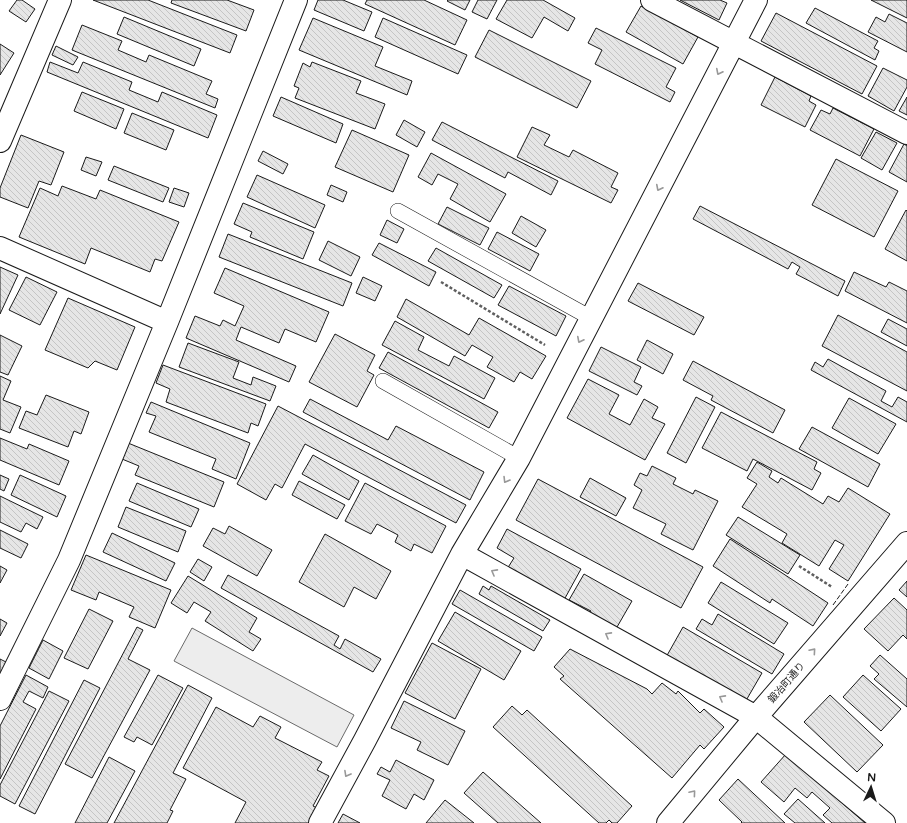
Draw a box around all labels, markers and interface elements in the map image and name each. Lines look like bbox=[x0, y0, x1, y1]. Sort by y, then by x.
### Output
one-way arrow bbox=[716, 68, 723, 75]
one-way arrow bbox=[656, 183, 664, 191]
one-way arrow bbox=[577, 336, 585, 344]
one-way arrow bbox=[504, 476, 511, 483]
one-way arrow bbox=[491, 569, 498, 577]
one-way arrow bbox=[605, 632, 612, 640]
one-way arrow bbox=[808, 648, 816, 656]
street label: 鍛冶町通り bbox=[766, 660, 808, 705]
one-way arrow bbox=[718, 696, 726, 703]
north arrow bbox=[851, 767, 891, 807]
one-way arrow bbox=[344, 770, 351, 777]
text: N bbox=[867, 771, 877, 784]
one-way arrow bbox=[688, 790, 695, 798]

